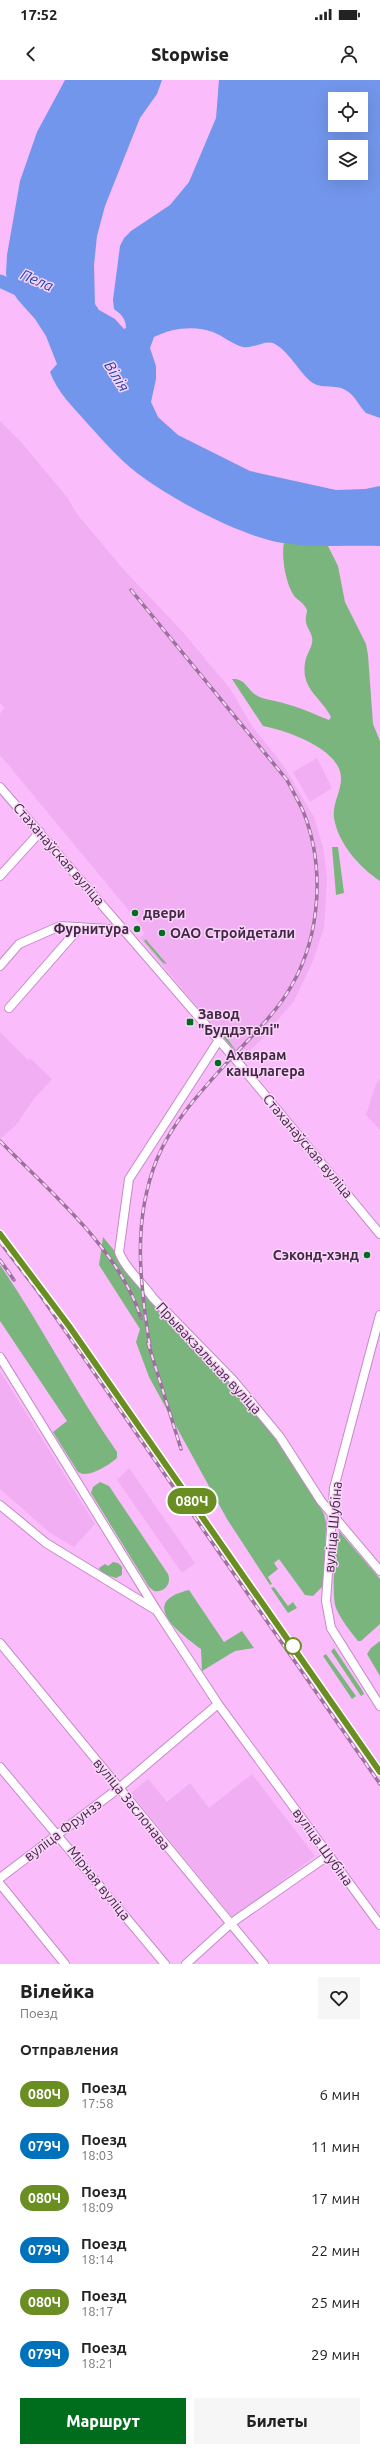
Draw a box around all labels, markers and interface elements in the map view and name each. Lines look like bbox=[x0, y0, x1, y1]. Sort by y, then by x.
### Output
text: 17:52 bbox=[20, 6, 58, 23]
icon: back bbox=[20, 43, 42, 65]
icon: person bbox=[338, 43, 360, 65]
text: Stopwise bbox=[151, 44, 229, 64]
map controls bbox=[328, 92, 368, 180]
button: locate bbox=[328, 92, 368, 132]
button: layers bbox=[328, 140, 368, 180]
water label: Пела bbox=[18, 266, 56, 294]
water label: Вілія bbox=[101, 358, 133, 395]
street label: Стаханаўская вуліца bbox=[10, 799, 108, 909]
place label: двери bbox=[143, 905, 185, 921]
marker: двери bbox=[130, 908, 140, 918]
place label: Фурнитура bbox=[53, 921, 129, 937]
marker: Фурнитура bbox=[132, 924, 142, 934]
place label: ОАО Стройдетали bbox=[170, 925, 295, 941]
marker: ОАО Стройдетали bbox=[157, 928, 167, 938]
place label: Завод "Буддэталі" bbox=[198, 1006, 280, 1038]
marker: Завод "Буддэталі" bbox=[185, 1017, 195, 1027]
place label: Ахвярам канцлагера bbox=[226, 1047, 305, 1079]
marker: Ахвярам канцлагера bbox=[213, 1058, 223, 1068]
street label: Стаханаўская вуліца bbox=[260, 1091, 356, 1201]
place label: Сэконд-хэнд bbox=[273, 1247, 359, 1263]
marker: Сэконд-хэнд bbox=[362, 1250, 372, 1260]
street label: Прывакзальная вуліца bbox=[153, 1299, 265, 1417]
street label: вуліца Шубіна bbox=[321, 1481, 345, 1573]
line badge: 080Ч bbox=[164, 1488, 220, 1514]
text: 080Ч bbox=[176, 1493, 208, 1509]
unlabelled marker bbox=[284, 1637, 302, 1655]
street label: вуліца Заслонава bbox=[90, 1755, 174, 1853]
street label: вуліца Фрунзэ bbox=[21, 1796, 105, 1864]
street label: вуліца Шубіна bbox=[290, 1805, 356, 1889]
street label: Мірная вуліца bbox=[64, 1843, 134, 1923]
button: heart bbox=[318, 1977, 360, 2019]
text: Вілейка bbox=[20, 1980, 94, 2002]
text: Поезд bbox=[20, 2006, 58, 2020]
text: Отправления bbox=[20, 2041, 119, 2058]
text: Поезд bbox=[81, 2079, 127, 2096]
text: 080Ч bbox=[28, 2086, 61, 2102]
text: 6 мин bbox=[320, 2086, 360, 2103]
text: 17:58 bbox=[81, 2096, 114, 2110]
text: Поезд bbox=[81, 2131, 127, 2148]
text: 079Ч bbox=[28, 2138, 61, 2154]
text: 11 мин bbox=[311, 2138, 360, 2155]
text: 18:03 bbox=[81, 2148, 114, 2162]
text: Поезд bbox=[81, 2183, 127, 2200]
text: 080Ч bbox=[28, 2190, 61, 2206]
text: 17 мин bbox=[311, 2190, 360, 2207]
text: 18:09 bbox=[81, 2200, 114, 2214]
text: Поезд bbox=[81, 2235, 127, 2252]
text: 079Ч bbox=[28, 2242, 61, 2258]
text: 22 мин bbox=[311, 2242, 360, 2259]
text: 18:14 bbox=[81, 2252, 114, 2266]
text: Поезд bbox=[81, 2287, 127, 2304]
text: 080Ч bbox=[28, 2294, 61, 2310]
text: 25 мин bbox=[311, 2294, 360, 2311]
text: 18:17 bbox=[81, 2304, 114, 2318]
text: Поезд bbox=[81, 2339, 127, 2356]
text: 079Ч bbox=[28, 2346, 61, 2362]
text: 29 мин bbox=[311, 2346, 360, 2363]
text: 18:21 bbox=[81, 2356, 114, 2370]
button: Маршрут bbox=[20, 2398, 186, 2444]
button: Билеты bbox=[194, 2398, 360, 2444]

